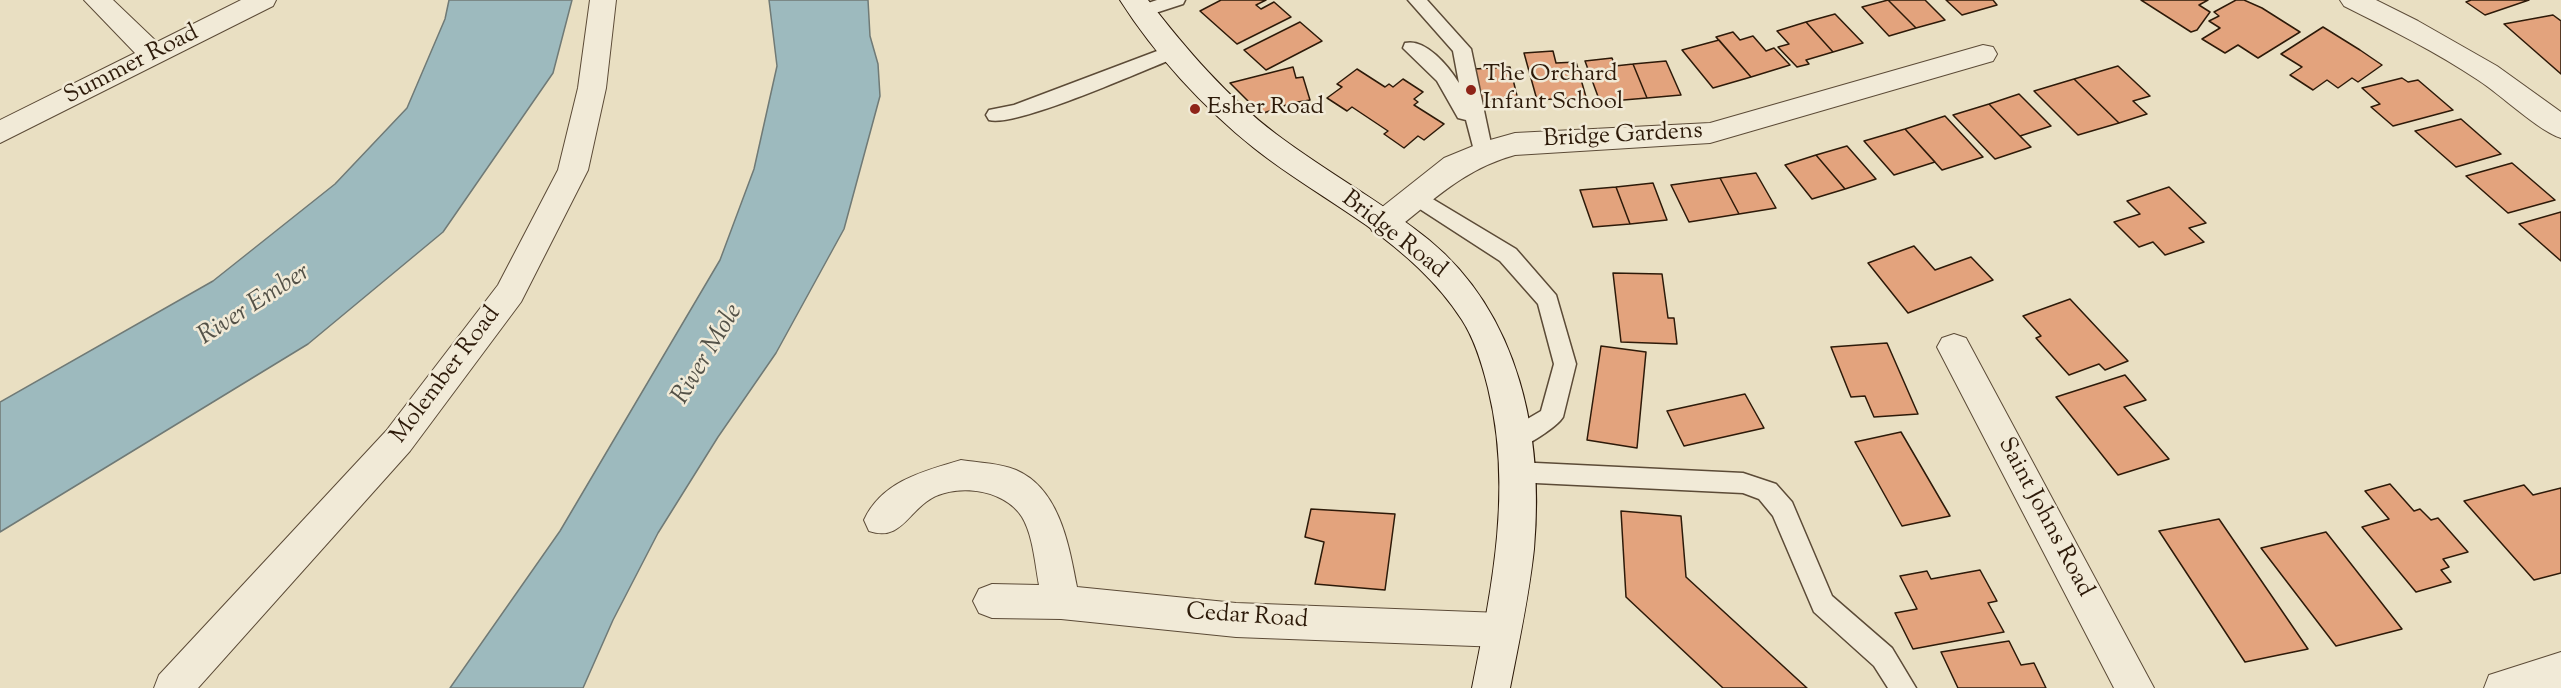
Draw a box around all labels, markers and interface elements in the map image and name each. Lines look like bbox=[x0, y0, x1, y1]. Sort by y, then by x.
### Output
street label: Summer Road bbox=[60, 20, 204, 112]
place label: The Orchard Infant School bbox=[1483, 62, 1623, 118]
marker: The Orchard Infant School bbox=[1464, 83, 1478, 97]
place label: Esher Road bbox=[1207, 95, 1324, 123]
marker: Esher Road bbox=[1188, 102, 1202, 116]
street label: Bridge Gardens bbox=[1543, 118, 1703, 156]
street label: Bridge Road bbox=[1334, 186, 1452, 286]
water label: River Ember bbox=[193, 258, 317, 354]
water label: River Mole bbox=[667, 299, 751, 411]
street label: Molember Road bbox=[386, 302, 508, 450]
street label: Saint Johns Road bbox=[1990, 433, 2098, 603]
street label: Cedar Road bbox=[1185, 599, 1309, 637]

